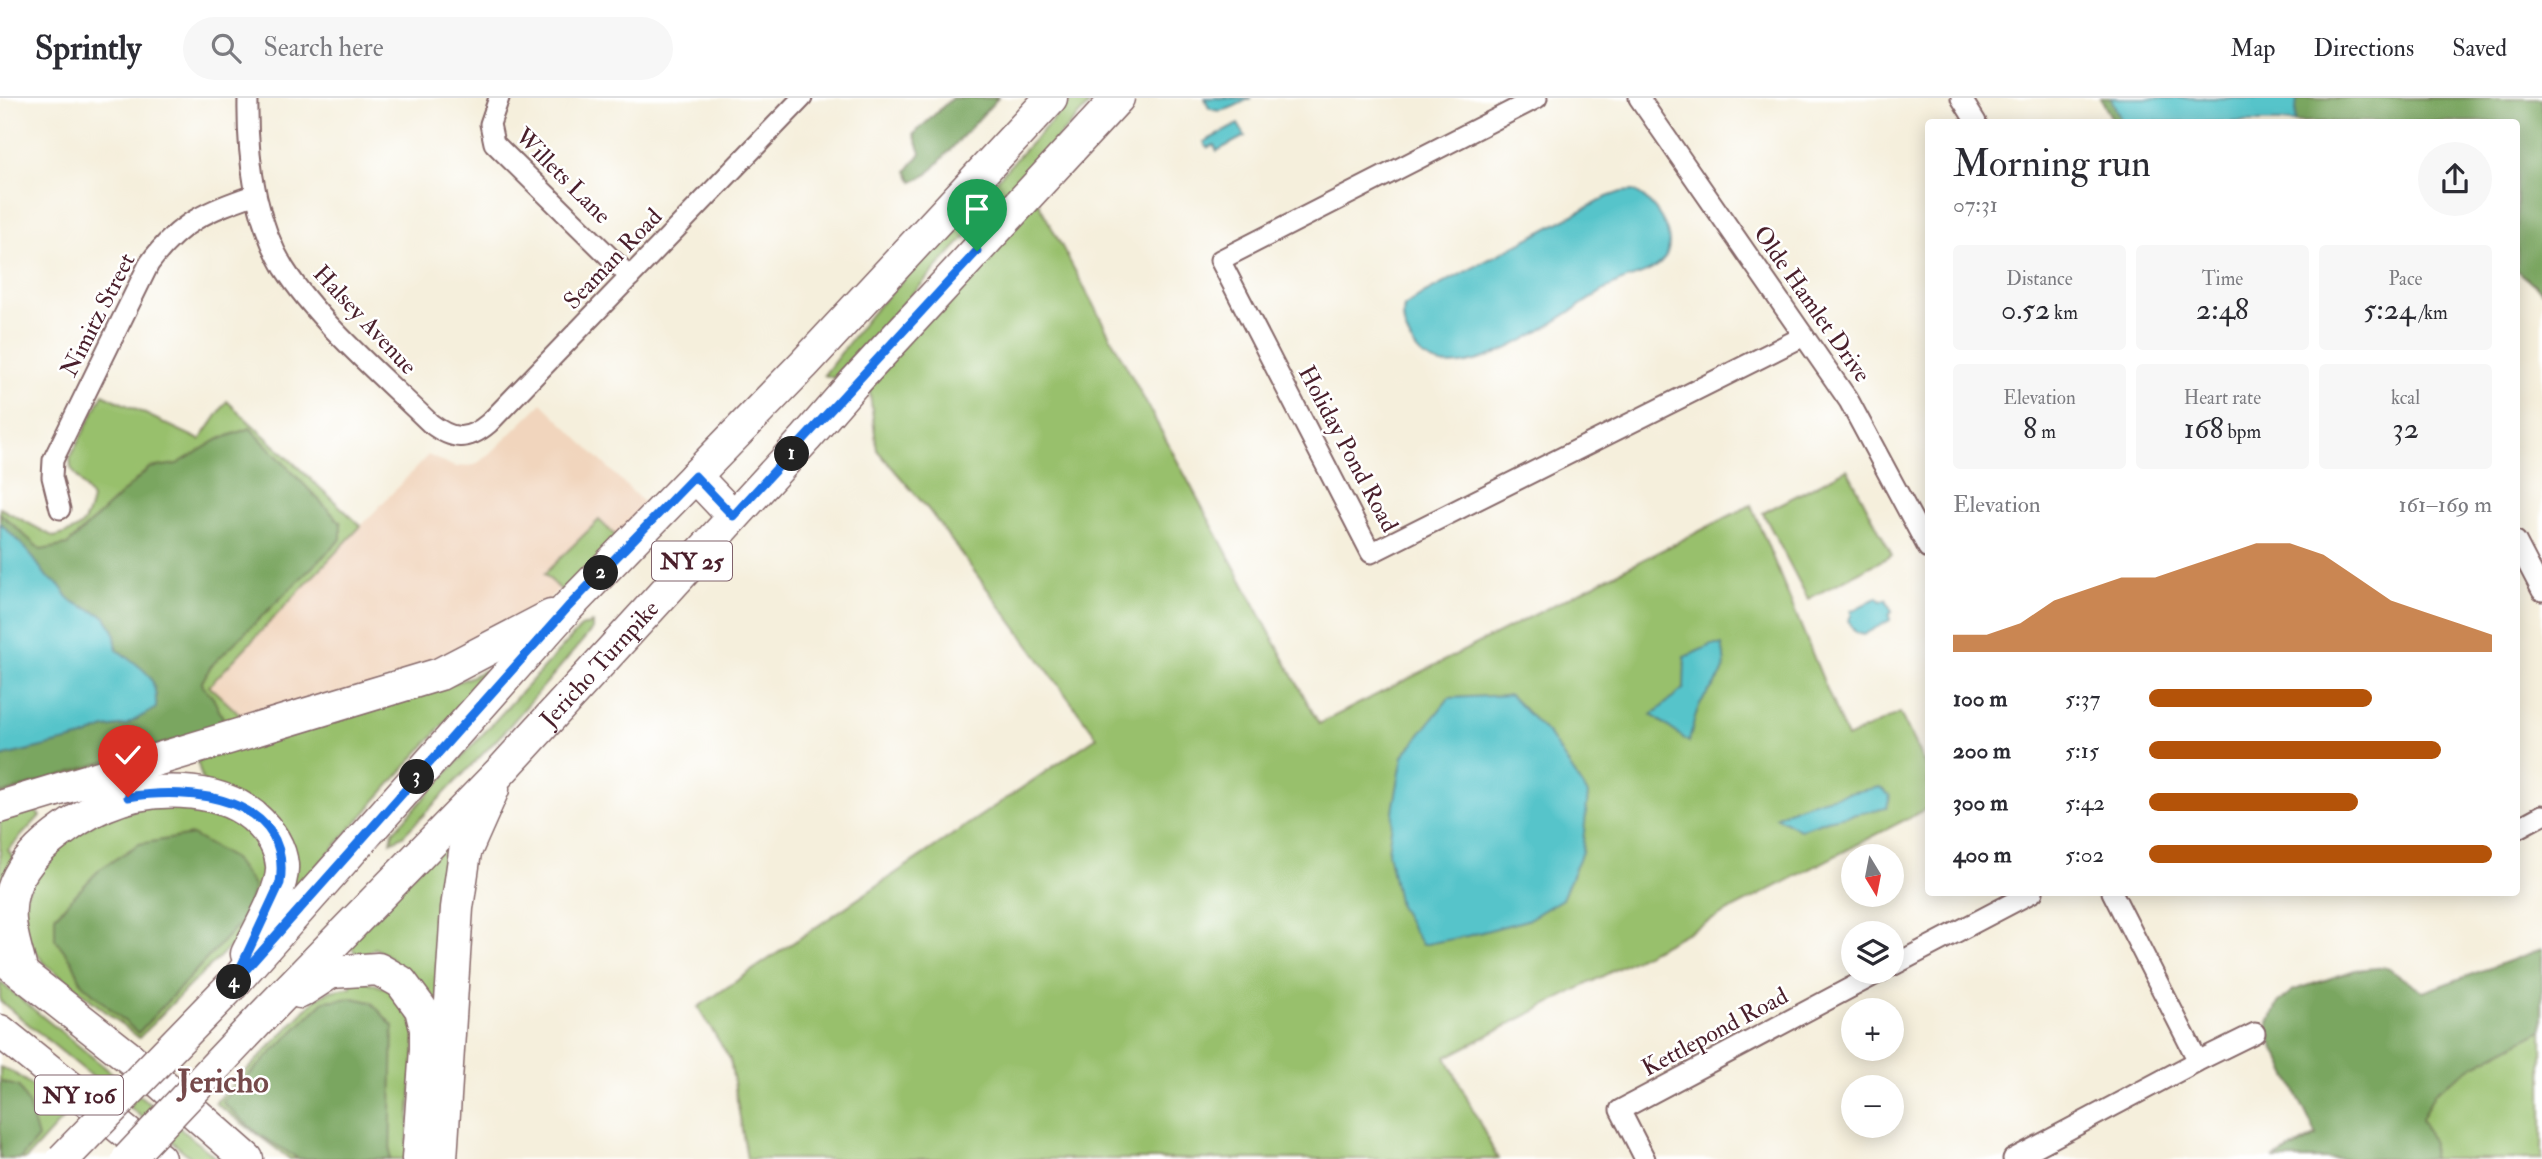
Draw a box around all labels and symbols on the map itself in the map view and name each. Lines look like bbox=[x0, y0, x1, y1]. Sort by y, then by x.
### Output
street label: Willets Lane bbox=[508, 121, 618, 231]
pin bbox=[947, 179, 1007, 251]
street label: Seaman Road bbox=[557, 202, 669, 316]
street label: Olde Hamlet Drive bbox=[1746, 220, 1878, 388]
street label: Nimitz Street bbox=[54, 248, 143, 382]
street label: Halsey Avenue bbox=[306, 259, 424, 381]
street label: Holiday Pond Road bbox=[1291, 360, 1405, 538]
pin: 1 bbox=[774, 436, 810, 472]
road number: NY 25 bbox=[652, 542, 732, 580]
pin: 2 bbox=[584, 556, 618, 590]
street label: Jericho Turnpike bbox=[533, 593, 666, 735]
pin bbox=[98, 725, 158, 797]
pin: 3 bbox=[400, 760, 434, 794]
north arrow bbox=[1841, 844, 1904, 906]
pin: 4 bbox=[216, 964, 252, 1000]
street label: Kettlepond Road bbox=[1637, 980, 1794, 1084]
district label: Jericho bbox=[175, 1062, 269, 1102]
road number: NY 106 bbox=[35, 1076, 123, 1114]

